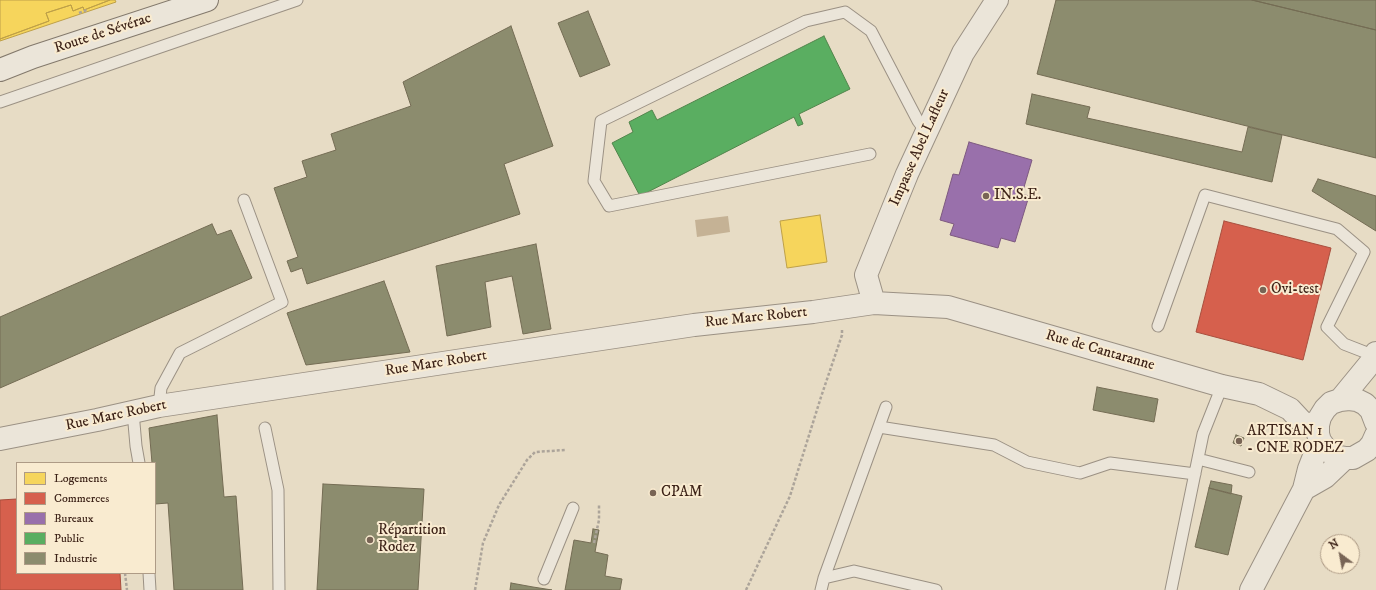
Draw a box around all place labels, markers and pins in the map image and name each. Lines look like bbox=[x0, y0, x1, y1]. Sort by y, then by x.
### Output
place label: IN.S.E. bbox=[994, 187, 1041, 205]
marker: IN.S.E. bbox=[981, 191, 991, 201]
place label: Ovi-test bbox=[1271, 281, 1319, 299]
marker: Ovi-test bbox=[1258, 285, 1268, 295]
place label: ARTISAN 1 - CNE RODEZ bbox=[1247, 423, 1344, 458]
marker: ARTISAN 1 - CNE RODEZ bbox=[1234, 436, 1244, 446]
place label: CPAM bbox=[661, 484, 703, 502]
marker: CPAM bbox=[648, 488, 658, 498]
place label: Répartition Rodez bbox=[378, 522, 446, 557]
marker: Répartition Rodez bbox=[365, 535, 375, 545]

